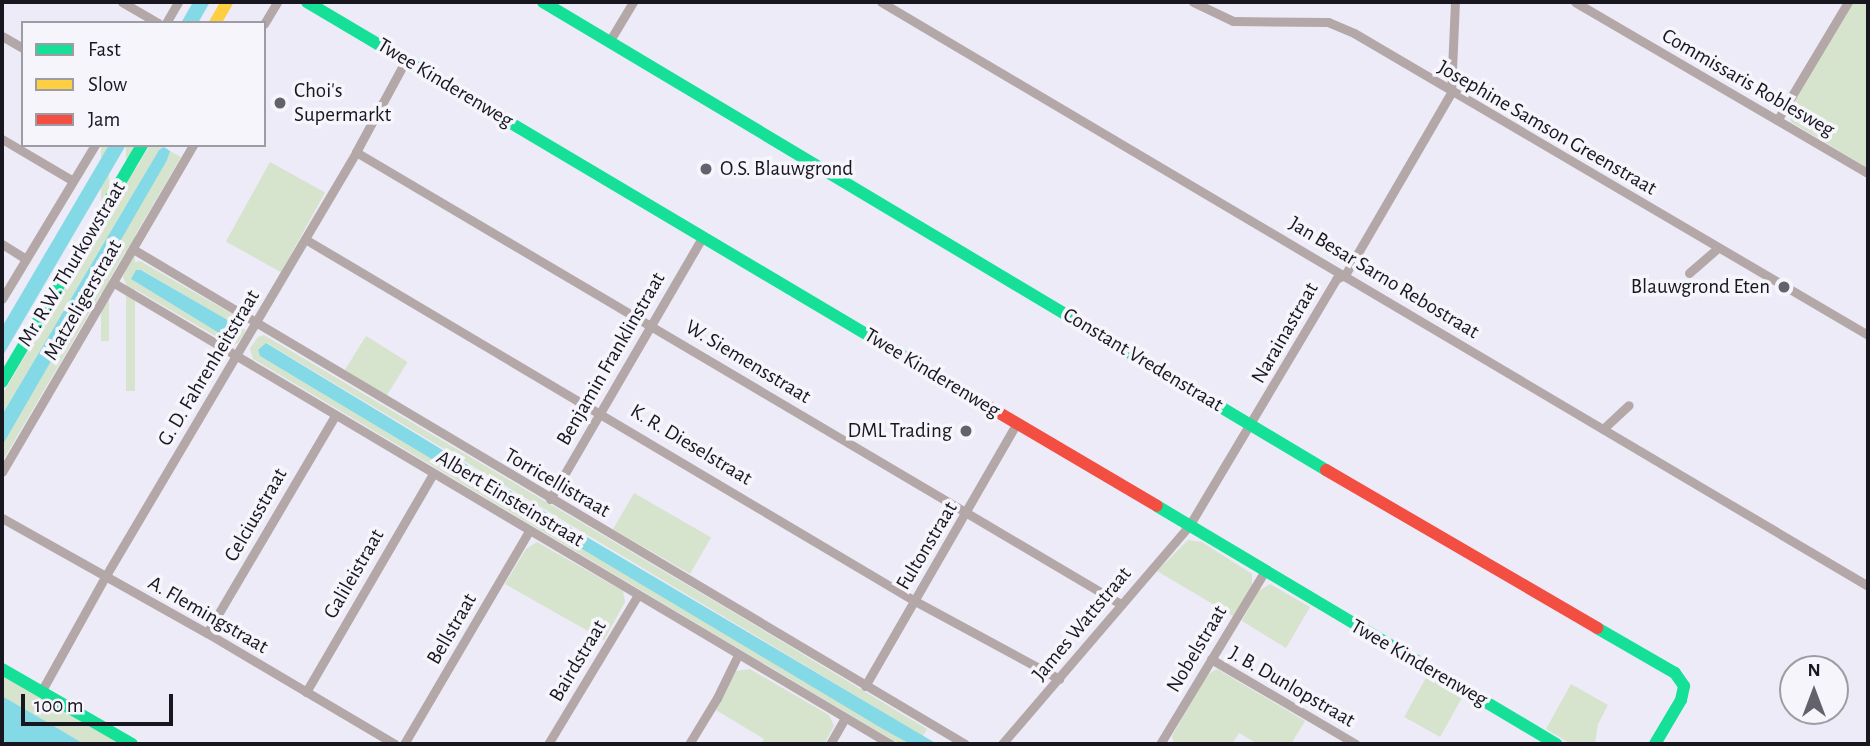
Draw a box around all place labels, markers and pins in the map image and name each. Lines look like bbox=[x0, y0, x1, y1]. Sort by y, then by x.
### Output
place label: Choi's Supermarkt bbox=[294, 78, 391, 128]
marker: Choi's Supermarkt bbox=[272, 95, 288, 111]
place label: O.S. Blauwgrond bbox=[720, 156, 853, 182]
marker: O.S. Blauwgrond bbox=[698, 161, 714, 177]
place label: Blauwgrond Eten bbox=[1631, 274, 1770, 300]
marker: Blauwgrond Eten bbox=[1776, 279, 1792, 295]
place label: DML Trading bbox=[847, 418, 952, 444]
marker: DML Trading bbox=[958, 423, 974, 439]

